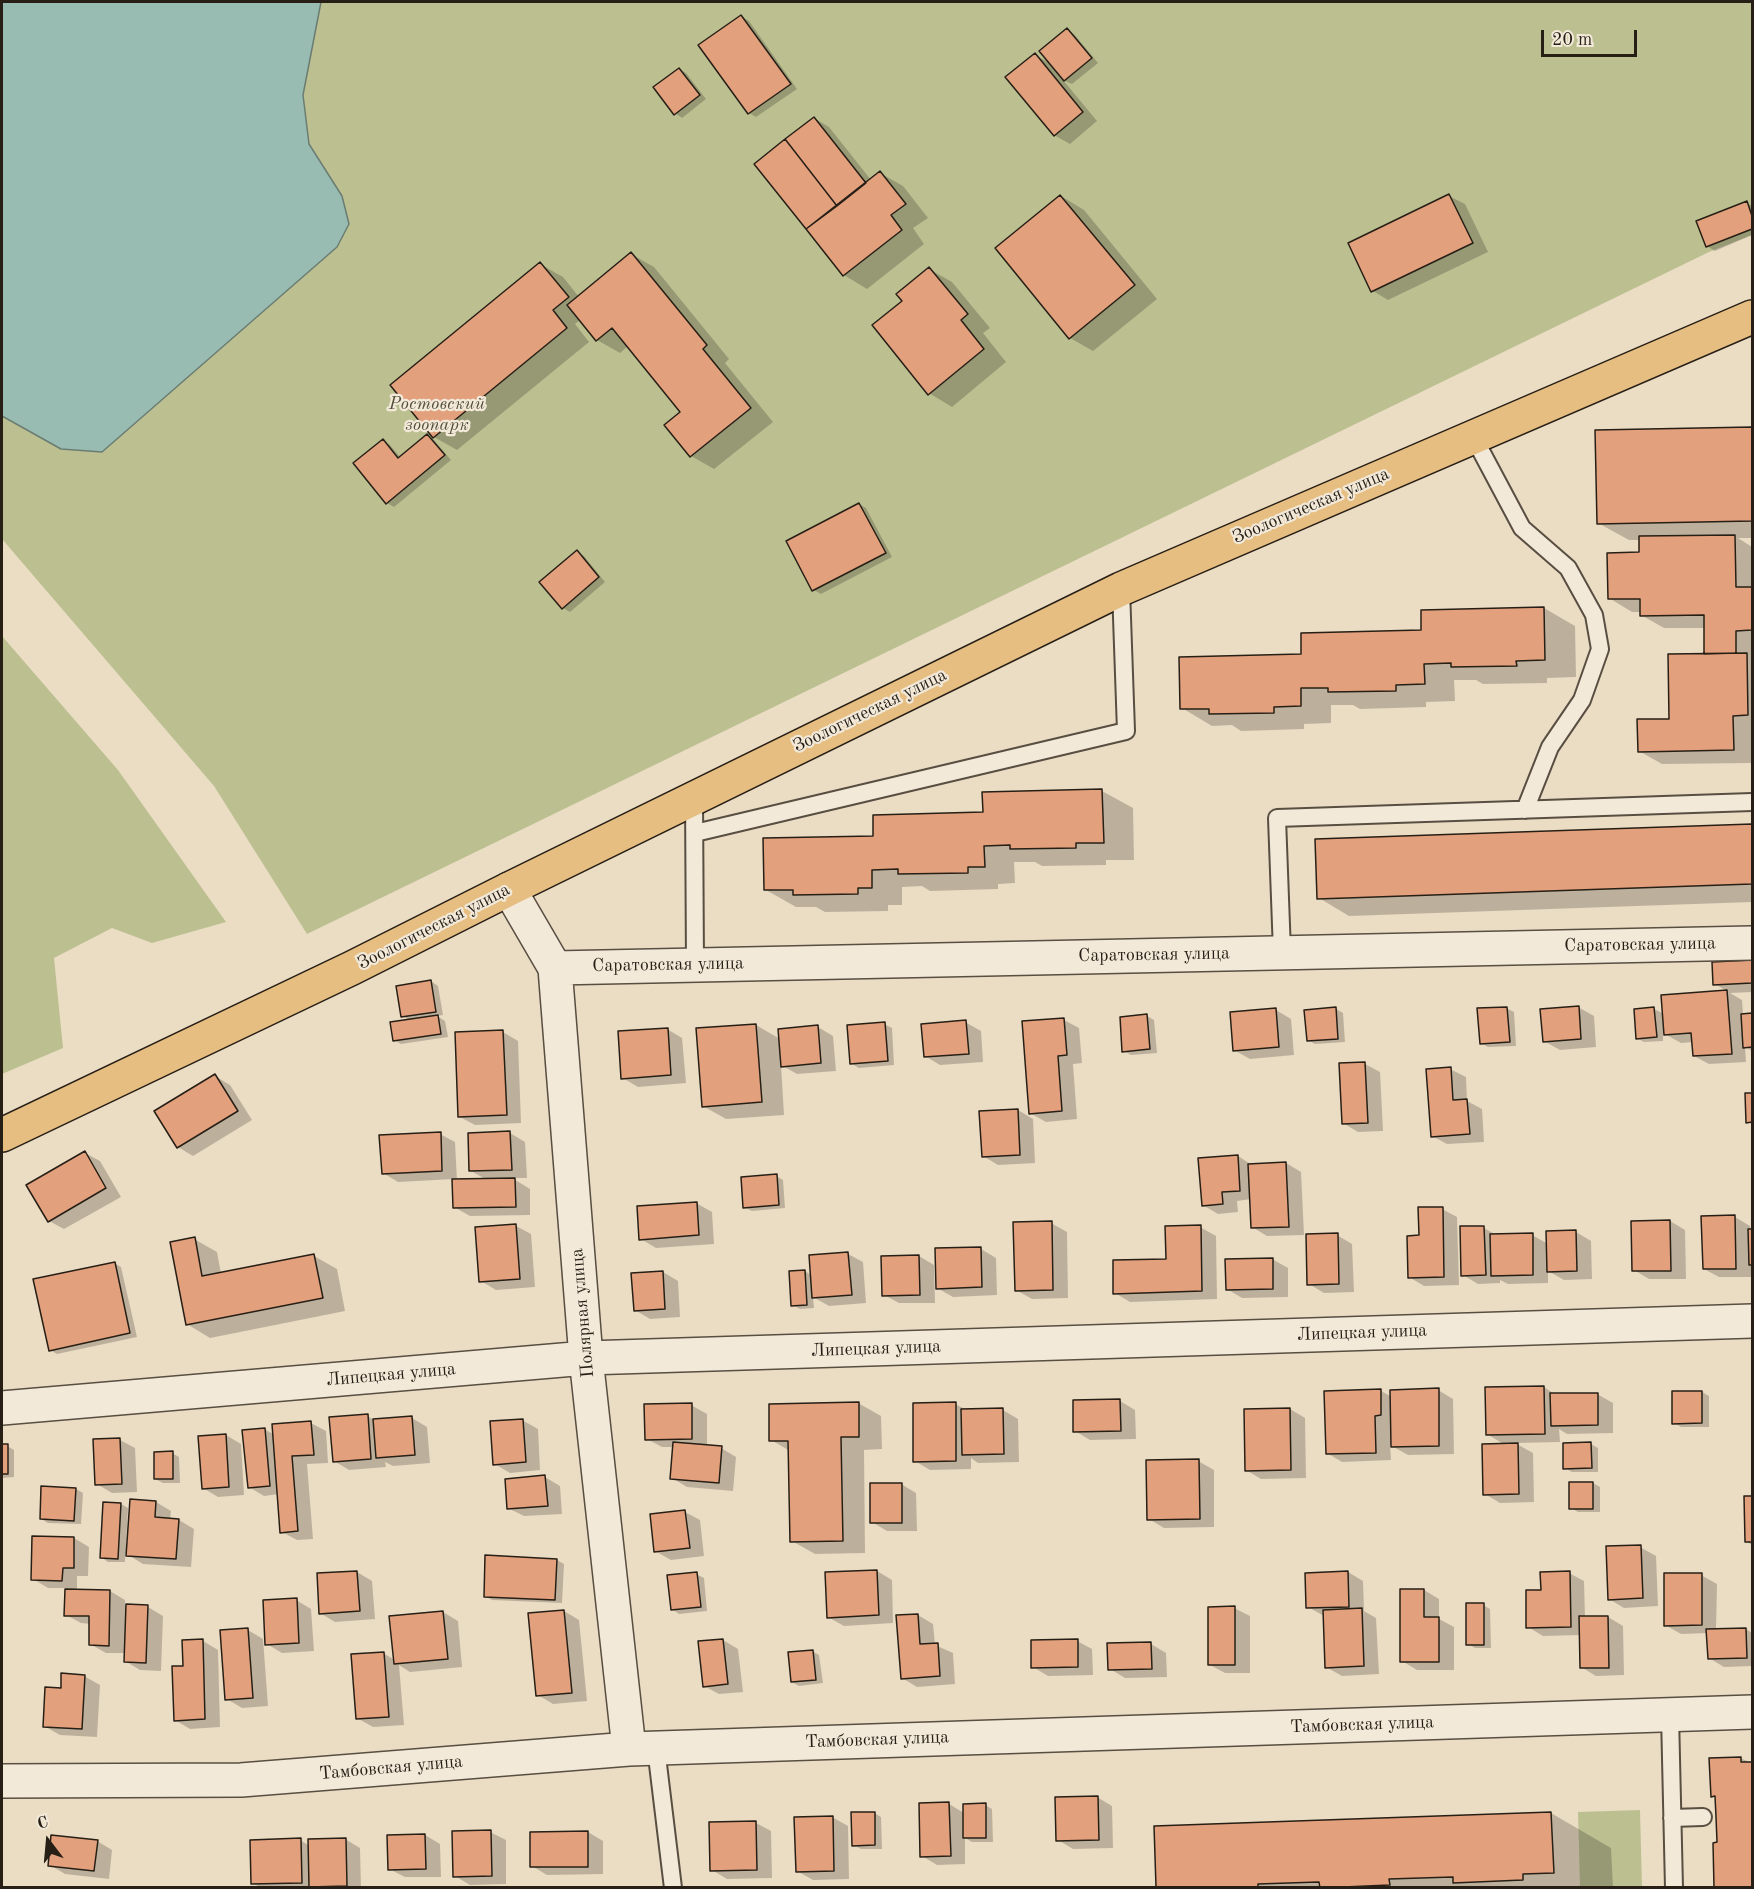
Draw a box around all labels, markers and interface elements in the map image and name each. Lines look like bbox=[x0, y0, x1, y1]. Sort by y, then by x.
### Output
scale bar bbox=[1544, 18, 1640, 56]
text: 20 m bbox=[1552, 31, 1592, 49]
park label: Ростовский зоопарк bbox=[389, 393, 485, 436]
street label: Зоологическая улица bbox=[1229, 463, 1393, 549]
street label: Зоологическая улица bbox=[790, 664, 950, 758]
street label: Зоологическая улица bbox=[354, 879, 514, 975]
street label: Саратовская улица bbox=[1564, 933, 1716, 957]
street label: Саратовская улица bbox=[1078, 943, 1230, 967]
street label: Саратовская улица bbox=[592, 953, 744, 977]
street label: Полярная улица bbox=[567, 1247, 599, 1379]
street label: Липецкая улица bbox=[1297, 1320, 1427, 1346]
street label: Липецкая улица bbox=[811, 1336, 941, 1362]
street label: Липецкая улица bbox=[325, 1359, 457, 1391]
street label: Тамбовская улица bbox=[1290, 1712, 1434, 1738]
street label: Тамбовская улица bbox=[805, 1727, 949, 1753]
street label: Тамбовская улица bbox=[318, 1751, 464, 1785]
north arrow bbox=[18, 1811, 78, 1871]
text: С bbox=[36, 1815, 50, 1833]

